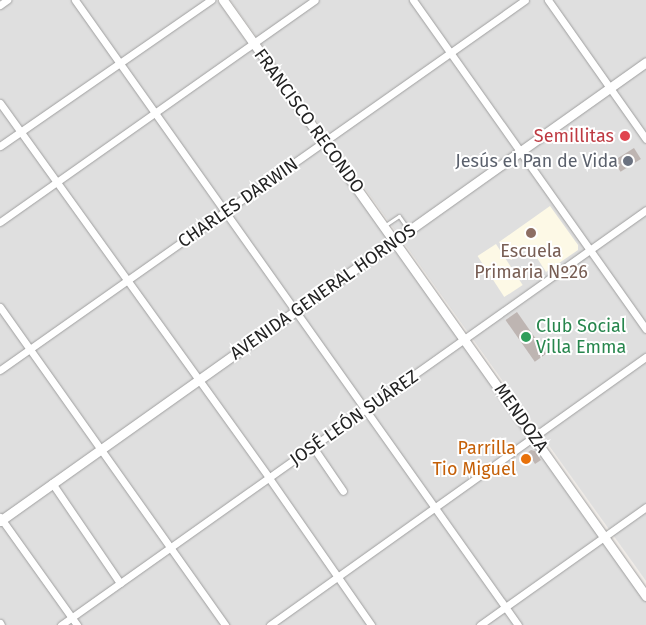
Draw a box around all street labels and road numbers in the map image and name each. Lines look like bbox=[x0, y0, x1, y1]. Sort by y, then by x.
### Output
street label: FRANCISCO RECONDO bbox=[249, 45, 369, 197]
street label: CHARLES DARWIN bbox=[174, 154, 302, 252]
street label: AVENIDA GENERAL HORNOS bbox=[226, 220, 420, 364]
street label: JOSÉ LEÓN SUÁREZ bbox=[286, 366, 422, 470]
street label: MENDOZA bbox=[489, 379, 553, 457]

